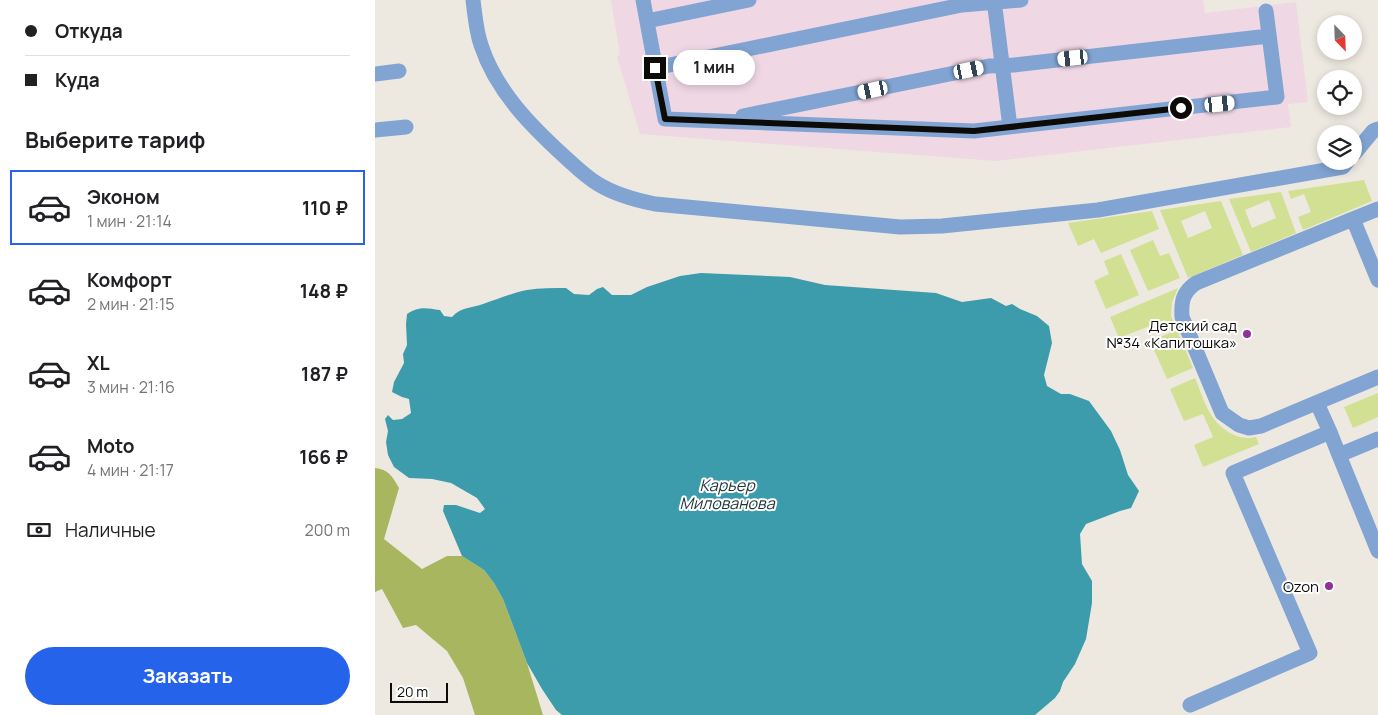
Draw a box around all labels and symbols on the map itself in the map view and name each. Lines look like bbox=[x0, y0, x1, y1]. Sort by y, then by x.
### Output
north arrow bbox=[1317, 15, 1363, 60]
car bbox=[1057, 49, 1088, 67]
callout: 1 мин bbox=[673, 50, 755, 86]
route end bbox=[644, 57, 666, 79]
car bbox=[952, 60, 985, 80]
car bbox=[856, 80, 889, 100]
car bbox=[1204, 95, 1235, 113]
route start bbox=[1170, 97, 1192, 119]
place label: Детский сад №34 «Капитошка» bbox=[1106, 315, 1237, 353]
marker: Детский сад №34 «Капитошка» bbox=[1241, 328, 1253, 340]
water label: Карьер Милованова bbox=[679, 474, 776, 514]
place label: Ozon bbox=[1283, 576, 1319, 597]
marker: Ozon bbox=[1323, 580, 1335, 592]
scale bar bbox=[390, 680, 447, 703]

